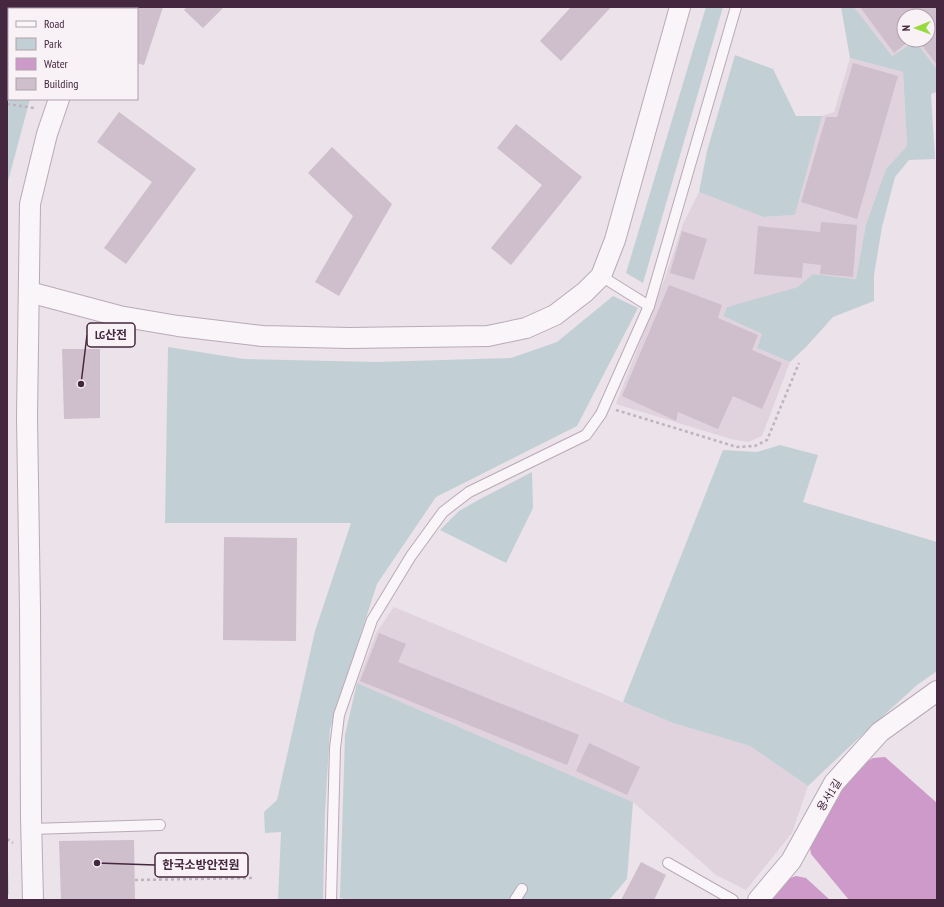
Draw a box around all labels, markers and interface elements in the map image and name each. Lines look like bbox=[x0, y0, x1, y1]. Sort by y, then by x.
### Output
legend bbox=[8, 8, 138, 100]
north arrow bbox=[896, 8, 936, 48]
text: Road bbox=[44, 16, 64, 31]
text: N bbox=[899, 25, 913, 31]
text: Park bbox=[44, 36, 62, 51]
text: Water bbox=[44, 56, 69, 71]
text: Building bbox=[44, 76, 79, 91]
callout: LG산전 bbox=[87, 323, 135, 347]
text: LG산전 bbox=[95, 327, 127, 342]
street label: 용서1길 bbox=[814, 776, 844, 814]
callout: 한국소방안전원 bbox=[155, 853, 248, 877]
text: 한국소방안전원 bbox=[162, 857, 240, 872]

